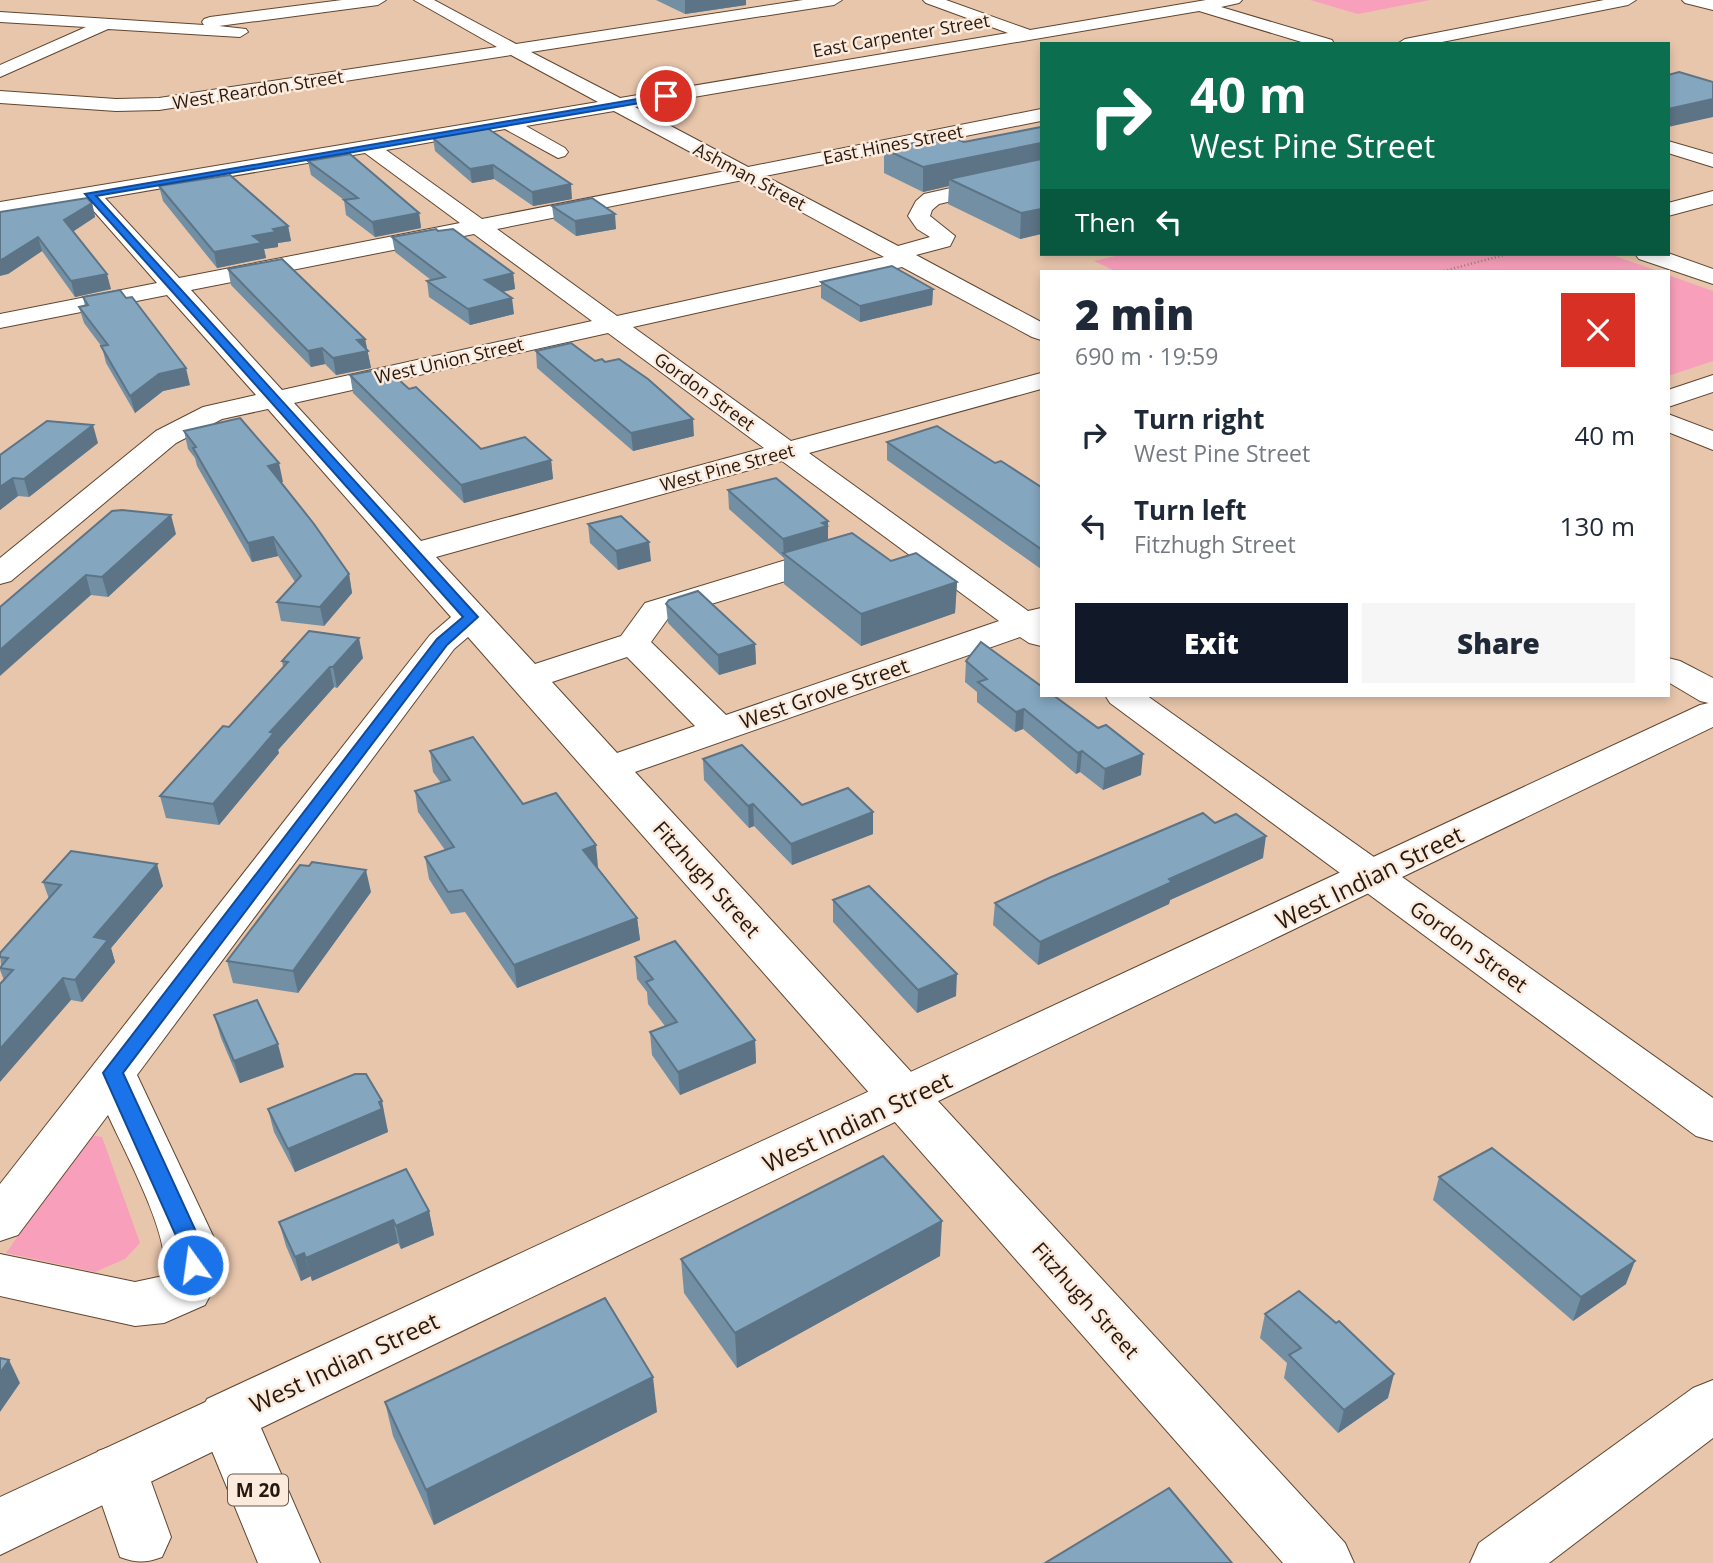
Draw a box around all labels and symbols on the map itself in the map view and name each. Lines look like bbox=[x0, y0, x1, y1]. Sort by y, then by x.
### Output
street label: East Carpenter Street bbox=[811, 8, 991, 62]
street label: West Reardon Street bbox=[171, 64, 345, 114]
pin bbox=[636, 66, 696, 126]
street label: East Hines Street bbox=[821, 119, 965, 169]
street label: Ashman Street bbox=[690, 136, 810, 216]
street label: West Union Street bbox=[372, 331, 526, 389]
street label: Gordon Street bbox=[650, 346, 760, 436]
street label: West Pine Street bbox=[657, 438, 797, 496]
street label: West Grove Street bbox=[736, 651, 912, 735]
street label: Fitzhugh Street bbox=[647, 815, 767, 943]
street label: West Indian Street bbox=[1269, 817, 1469, 937]
street label: Gordon Street bbox=[1405, 894, 1533, 998]
street label: West Indian Street bbox=[757, 1063, 957, 1179]
position arrow bbox=[156, 1228, 230, 1302]
street label: Fitzhugh Street bbox=[1026, 1236, 1146, 1364]
street label: West Indian Street bbox=[244, 1304, 444, 1420]
road number: M 20 bbox=[228, 1474, 288, 1506]

